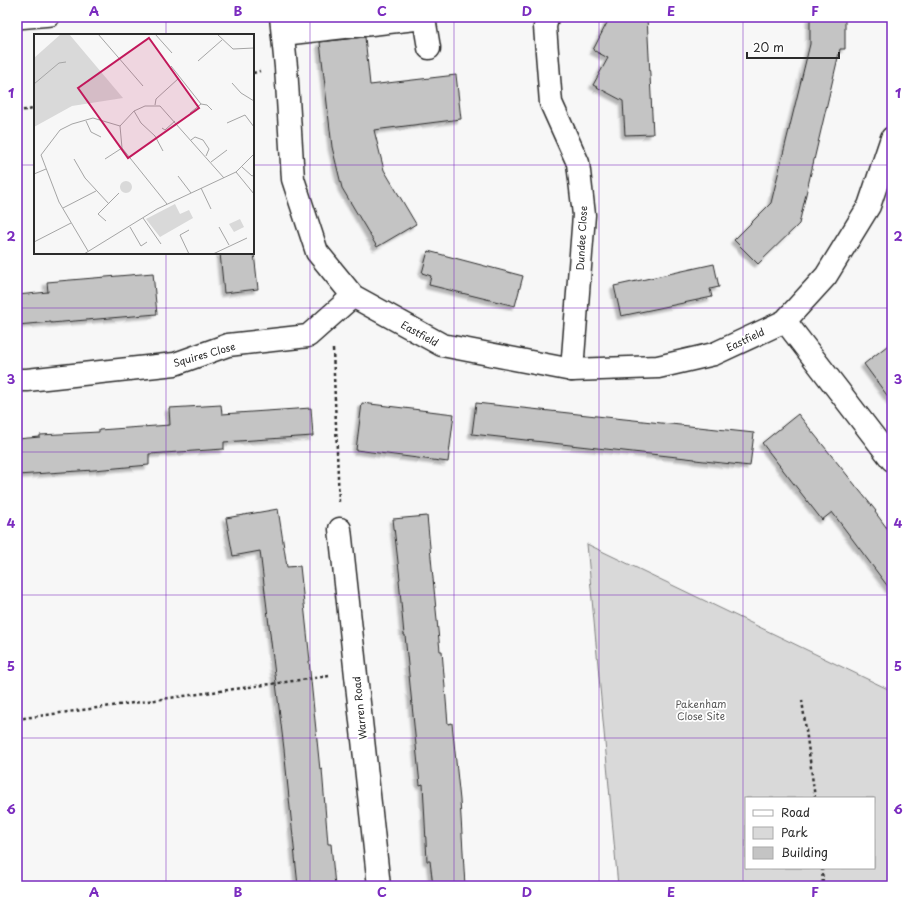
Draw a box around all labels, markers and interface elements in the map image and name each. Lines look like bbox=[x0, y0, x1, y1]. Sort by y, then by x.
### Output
text: A bbox=[89, 1, 99, 20]
text: B bbox=[234, 1, 243, 20]
text: C bbox=[377, 1, 387, 20]
text: D bbox=[522, 1, 532, 20]
text: E bbox=[667, 1, 675, 20]
text: F bbox=[811, 1, 819, 20]
inset map bbox=[34, 34, 254, 254]
scale bar bbox=[747, 34, 839, 60]
text: 20 m bbox=[753, 38, 784, 56]
text: 1 bbox=[8, 83, 14, 102]
text: 1 bbox=[895, 83, 901, 102]
street label: Dundee Close bbox=[572, 205, 590, 271]
text: 2 bbox=[6, 226, 16, 245]
text: 2 bbox=[893, 226, 903, 245]
street label: Eastfield bbox=[399, 317, 442, 350]
street label: Eastfield bbox=[723, 324, 767, 354]
street label: Squires Close bbox=[171, 338, 237, 370]
text: 3 bbox=[7, 369, 16, 388]
text: 3 bbox=[894, 369, 903, 388]
text: 4 bbox=[7, 513, 16, 532]
text: 4 bbox=[894, 513, 903, 532]
text: 5 bbox=[7, 656, 15, 675]
text: 5 bbox=[894, 656, 902, 675]
street label: Warren Road bbox=[348, 675, 370, 740]
park label: Pakenham Close Site bbox=[676, 696, 726, 723]
legend bbox=[745, 797, 875, 869]
text: 6 bbox=[6, 799, 16, 818]
text: 6 bbox=[893, 799, 903, 818]
text: Road bbox=[781, 803, 810, 821]
text: Park bbox=[781, 823, 808, 841]
text: Building bbox=[781, 843, 828, 861]
text: A bbox=[89, 882, 99, 901]
text: B bbox=[234, 882, 243, 901]
text: C bbox=[377, 882, 387, 901]
text: D bbox=[522, 882, 532, 901]
text: E bbox=[667, 882, 675, 901]
text: F bbox=[811, 882, 819, 901]

